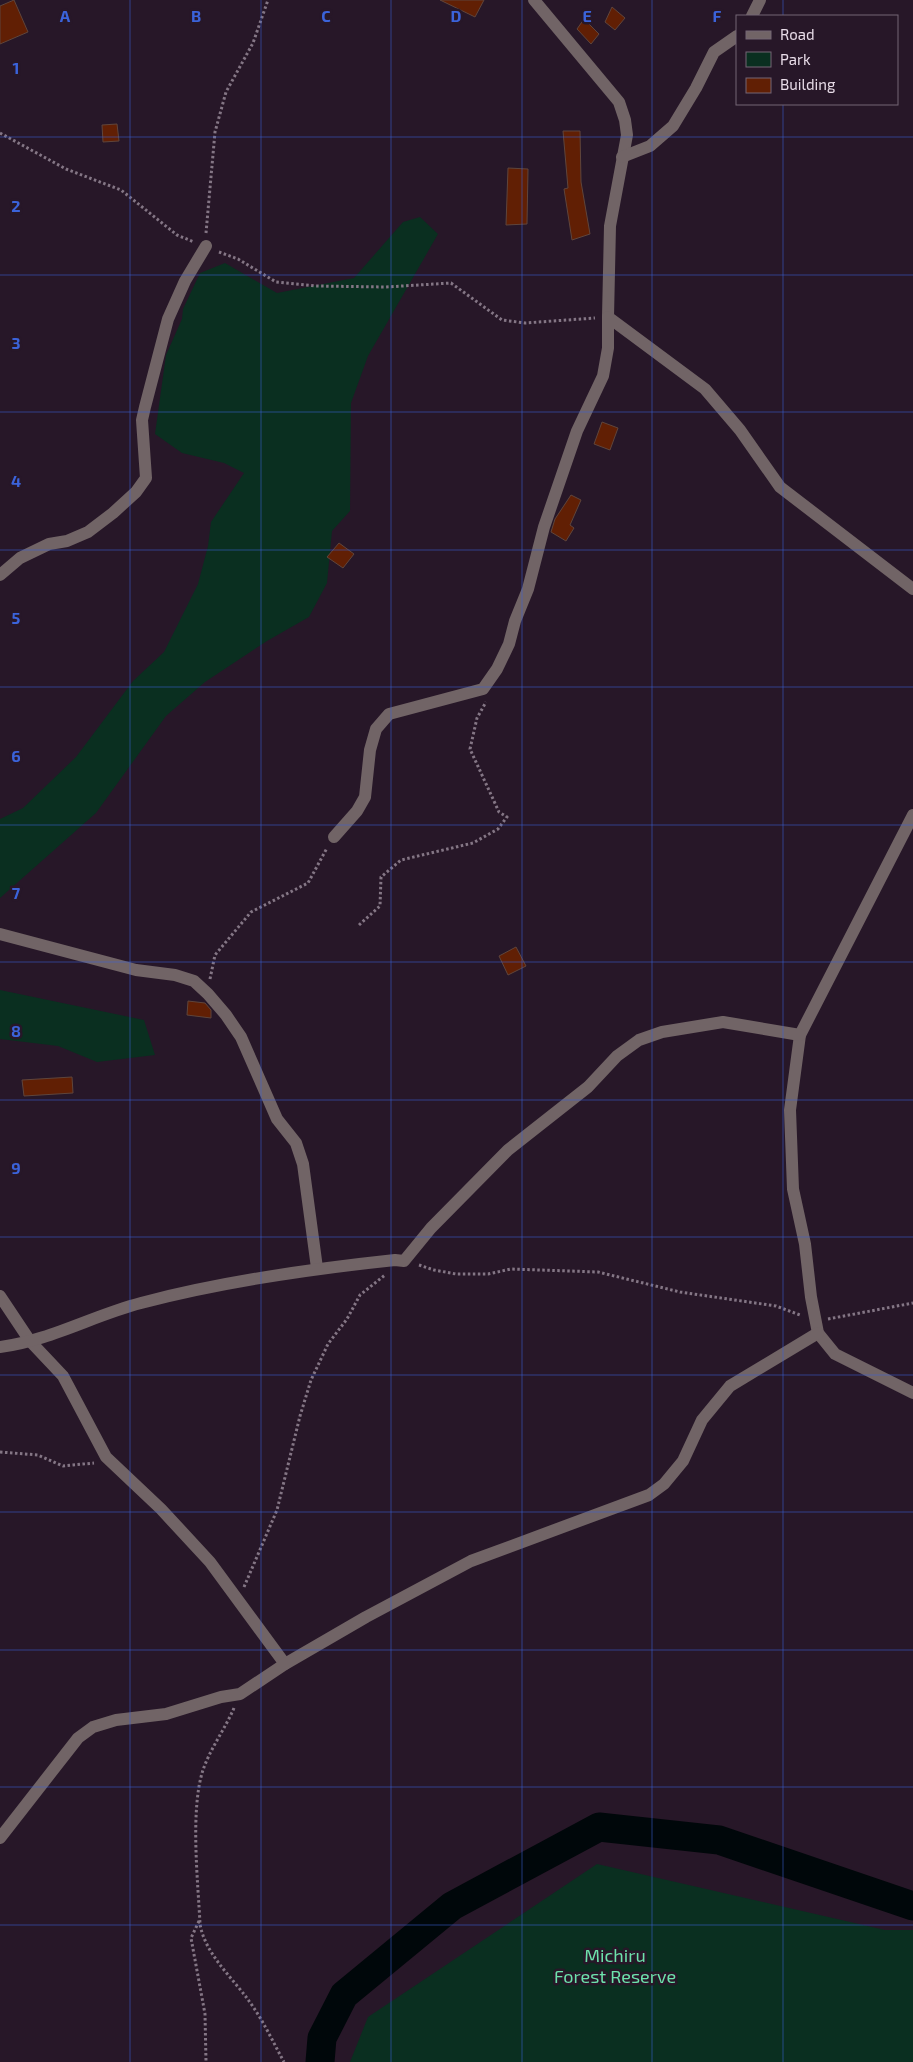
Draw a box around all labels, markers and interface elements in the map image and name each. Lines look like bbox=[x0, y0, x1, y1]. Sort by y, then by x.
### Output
text: A bbox=[60, 6, 71, 25]
text: B bbox=[191, 6, 201, 25]
text: C bbox=[321, 6, 331, 25]
text: D bbox=[451, 6, 462, 25]
text: E bbox=[582, 6, 592, 25]
text: F bbox=[713, 6, 722, 25]
legend bbox=[736, 15, 898, 105]
text: Road bbox=[780, 25, 815, 43]
text: Park bbox=[780, 50, 811, 68]
text: 1 bbox=[13, 58, 19, 77]
text: Building bbox=[780, 75, 836, 93]
text: 2 bbox=[11, 196, 21, 215]
text: 3 bbox=[11, 333, 21, 352]
text: 4 bbox=[11, 471, 21, 490]
text: 5 bbox=[12, 608, 21, 627]
text: 6 bbox=[11, 746, 21, 765]
text: 7 bbox=[12, 883, 21, 902]
text: 8 bbox=[11, 1021, 21, 1040]
text: 9 bbox=[11, 1158, 21, 1177]
park label: Michiru Forest Reserve bbox=[554, 1944, 676, 1987]

